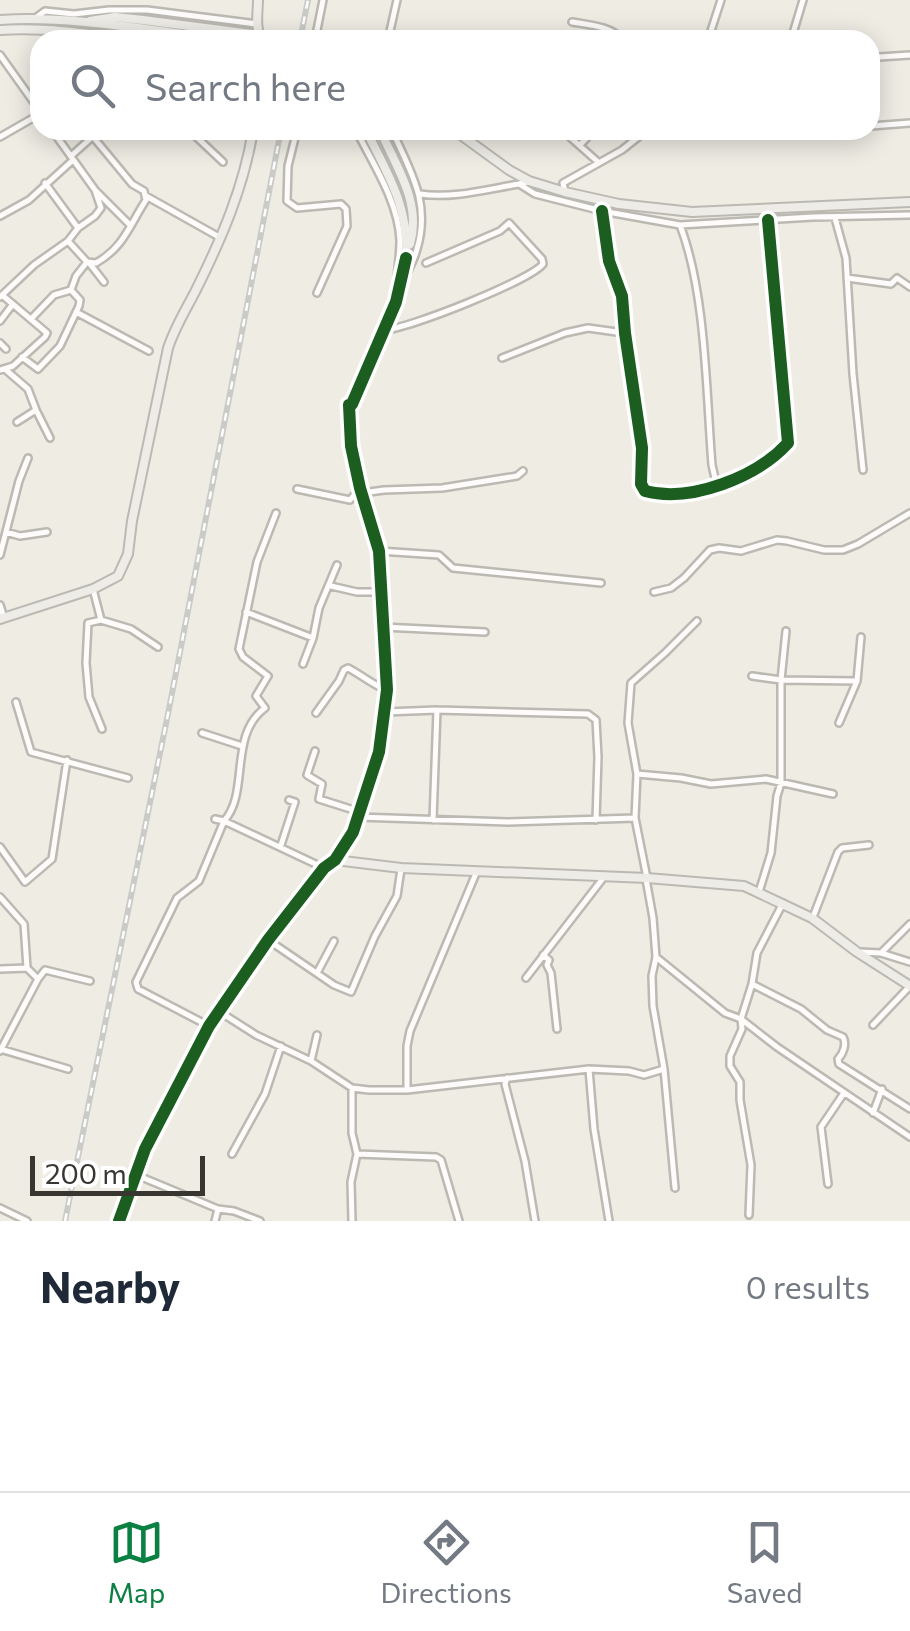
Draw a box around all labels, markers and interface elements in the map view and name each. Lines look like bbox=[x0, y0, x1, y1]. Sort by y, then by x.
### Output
search box bbox=[30, 30, 880, 140]
icon: search bbox=[65, 58, 120, 113]
text: Search here bbox=[145, 62, 346, 109]
scale bar bbox=[30, 1151, 205, 1196]
text: 200 m bbox=[45, 1156, 127, 1190]
text: Nearby bbox=[40, 1260, 180, 1312]
text: 0 results bbox=[746, 1266, 870, 1306]
tab: Map bbox=[108, 1515, 165, 1609]
tab: Directions bbox=[380, 1515, 512, 1609]
tab: Saved bbox=[727, 1515, 802, 1609]

